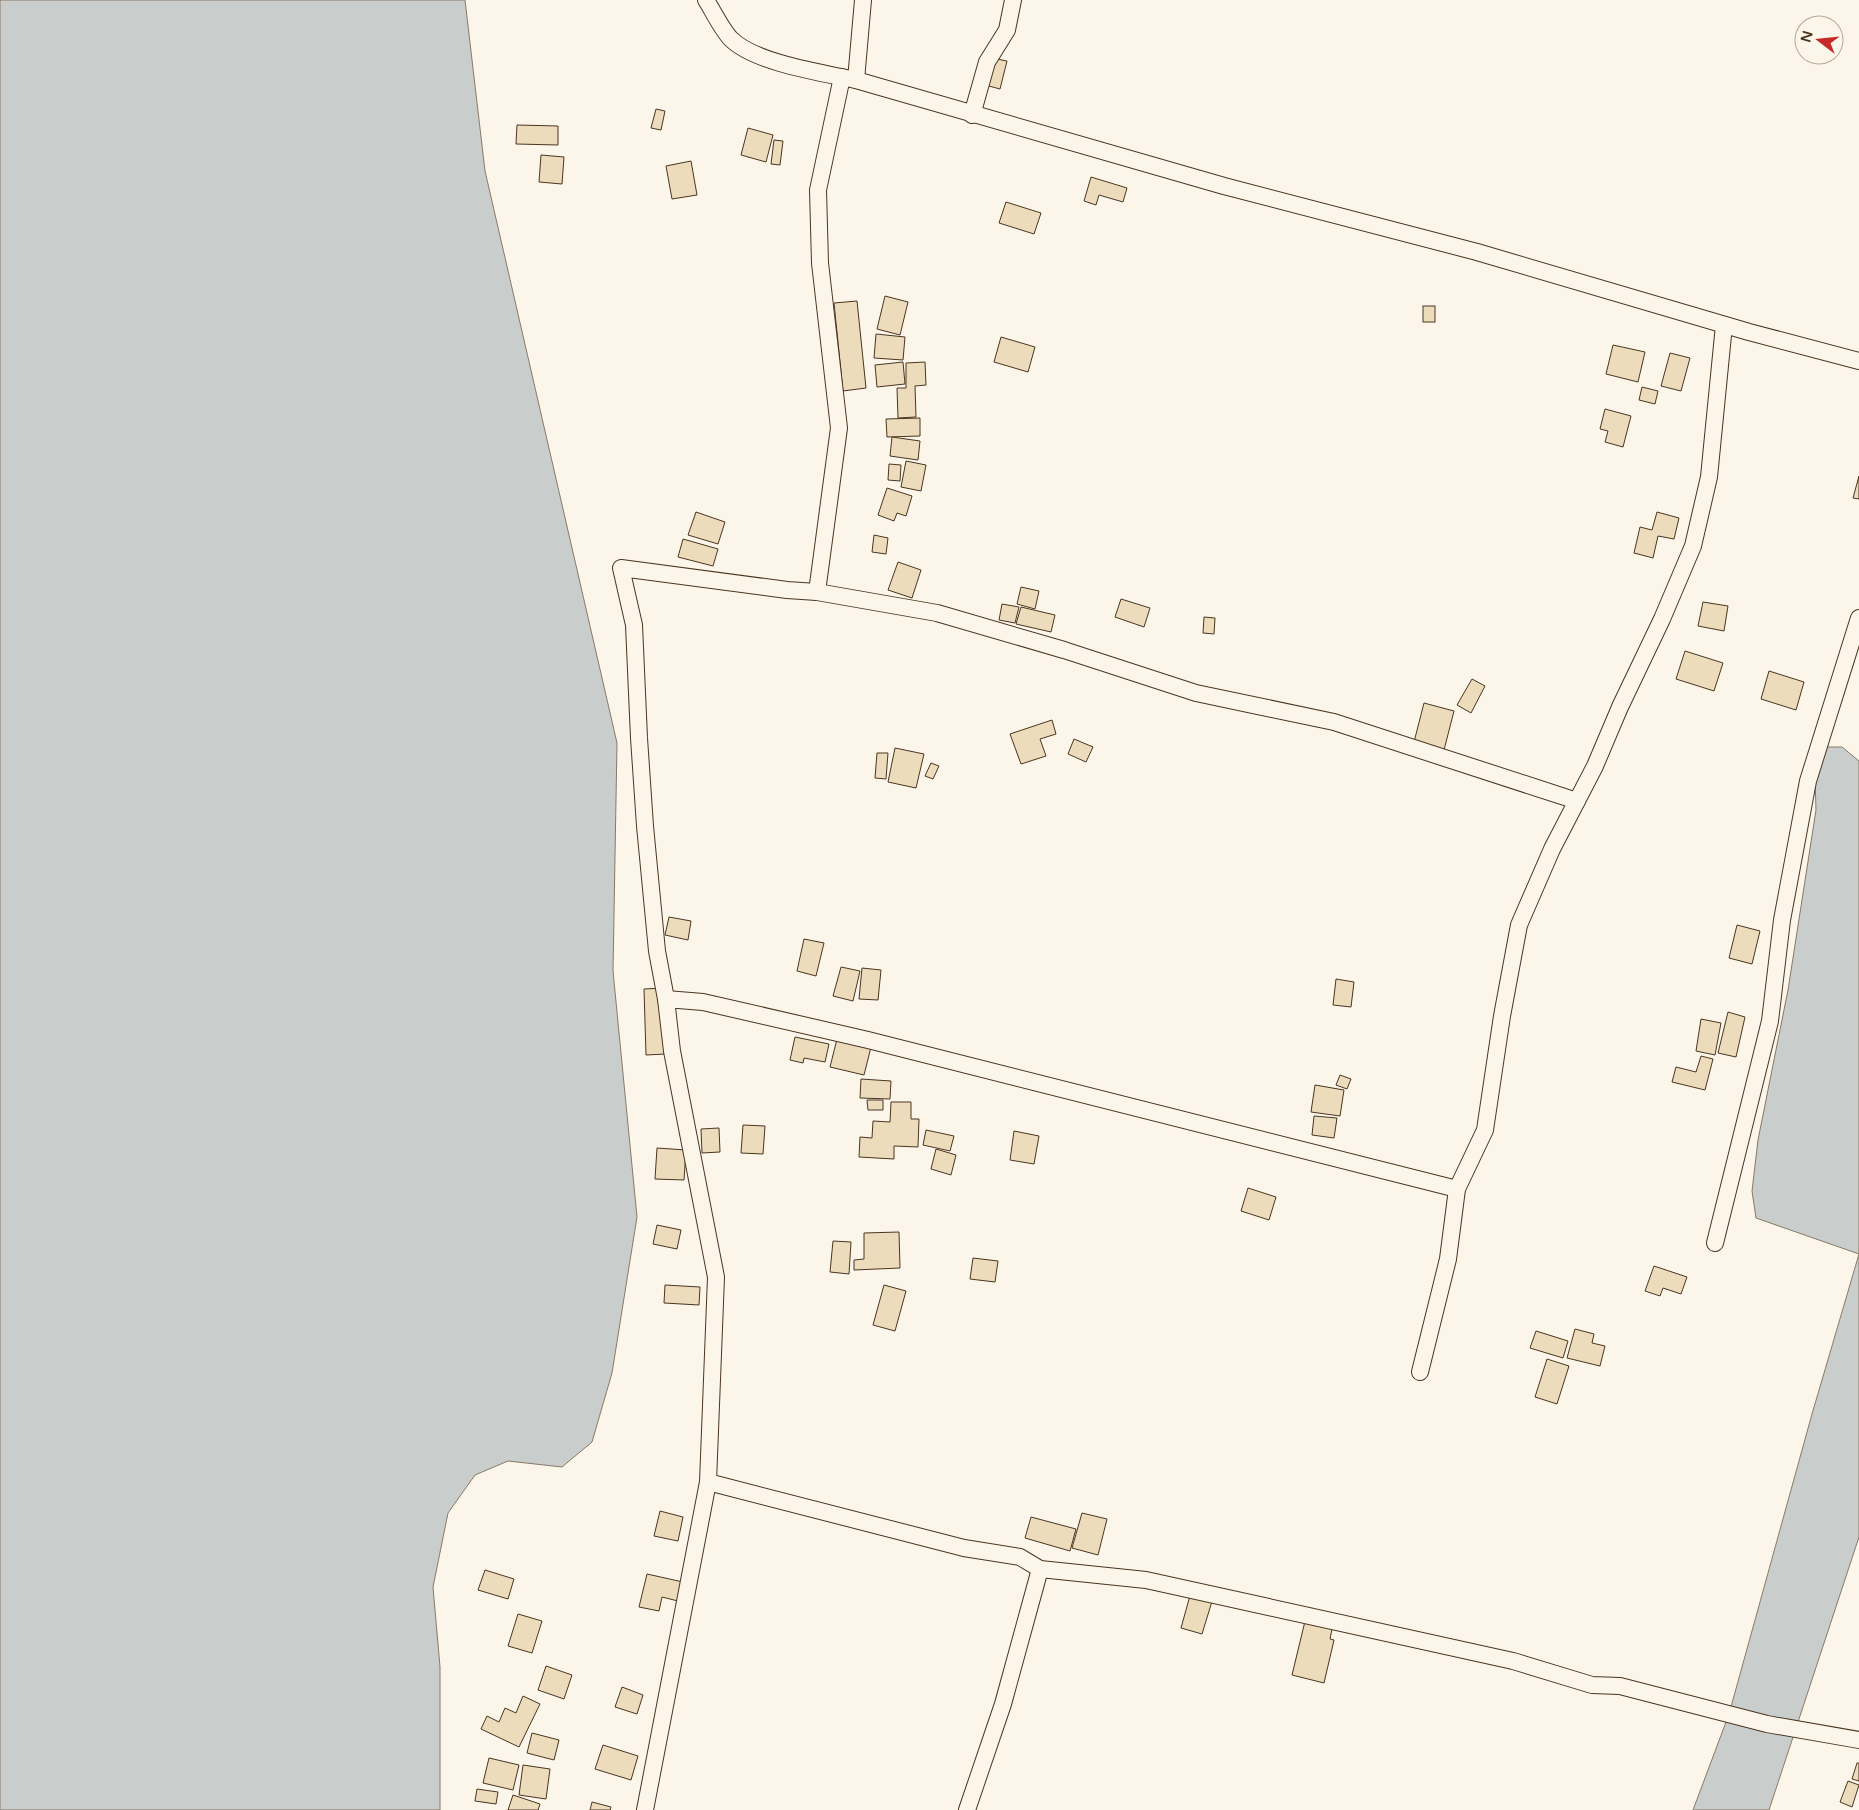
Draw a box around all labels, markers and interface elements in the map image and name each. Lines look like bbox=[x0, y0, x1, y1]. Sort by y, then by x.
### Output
north arrow bbox=[1794, 15, 1844, 65]
text: N bbox=[1797, 29, 1817, 44]

